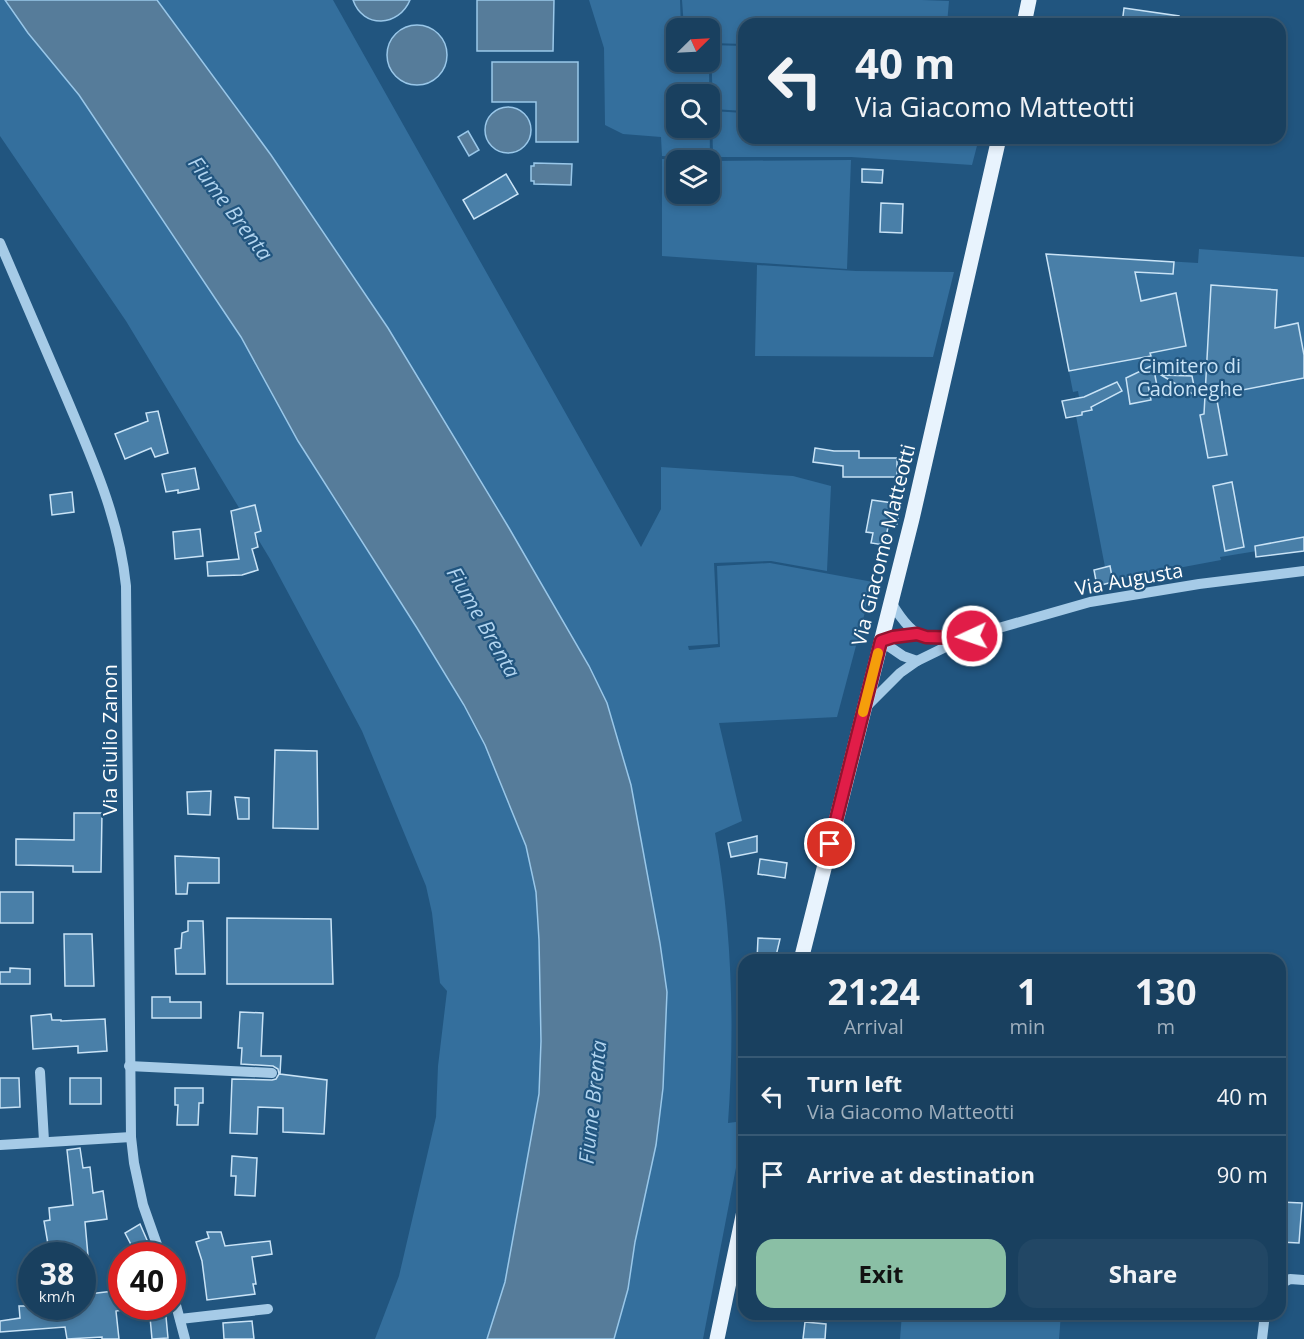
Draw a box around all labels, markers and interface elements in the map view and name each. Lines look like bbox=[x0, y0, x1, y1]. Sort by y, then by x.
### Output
north arrow bbox=[666, 18, 720, 72]
map controls bbox=[666, 18, 720, 204]
text: 40 m bbox=[855, 34, 955, 91]
icon: left bbox=[756, 42, 834, 120]
button: search bbox=[666, 84, 720, 138]
text: Via Giacomo Matteotti bbox=[855, 88, 1135, 125]
water label: Fiume Brenta bbox=[183, 150, 280, 266]
button: layers bbox=[666, 150, 720, 204]
park label: Cimitero di Cadoneghe bbox=[1137, 352, 1243, 402]
street label: Via Giacomo Matteotti bbox=[845, 441, 921, 649]
street label: Via Augusta bbox=[1073, 556, 1185, 602]
water label: Fiume Brenta bbox=[441, 561, 527, 683]
position arrow bbox=[940, 604, 1004, 668]
street label: Via Giulio Zanon bbox=[96, 664, 123, 816]
pin bbox=[804, 818, 855, 869]
icon: arrive bbox=[813, 827, 846, 860]
text: 21:24 bbox=[827, 967, 920, 1016]
text: 1 bbox=[1017, 967, 1038, 1016]
text: 130 bbox=[1135, 967, 1197, 1016]
text: Arrival bbox=[844, 1013, 904, 1040]
text: min bbox=[1009, 1013, 1045, 1040]
text: m bbox=[1156, 1013, 1175, 1040]
water label: Fiume Brenta bbox=[572, 1039, 612, 1165]
text: Turn left bbox=[807, 1068, 902, 1098]
icon: left bbox=[756, 1080, 789, 1113]
text: 40 m bbox=[1217, 1081, 1268, 1111]
text: Via Giacomo Matteotti bbox=[807, 1098, 1014, 1125]
icon: arrive bbox=[756, 1158, 789, 1191]
text: Arrive at destination bbox=[807, 1159, 1035, 1189]
text: 90 m bbox=[1217, 1159, 1268, 1189]
button: Exit bbox=[756, 1239, 1006, 1308]
button: Share bbox=[1018, 1239, 1268, 1308]
speed limit sign: 40 bbox=[108, 1242, 186, 1320]
text: 38 bbox=[40, 1253, 74, 1294]
text: km/h bbox=[39, 1286, 75, 1306]

